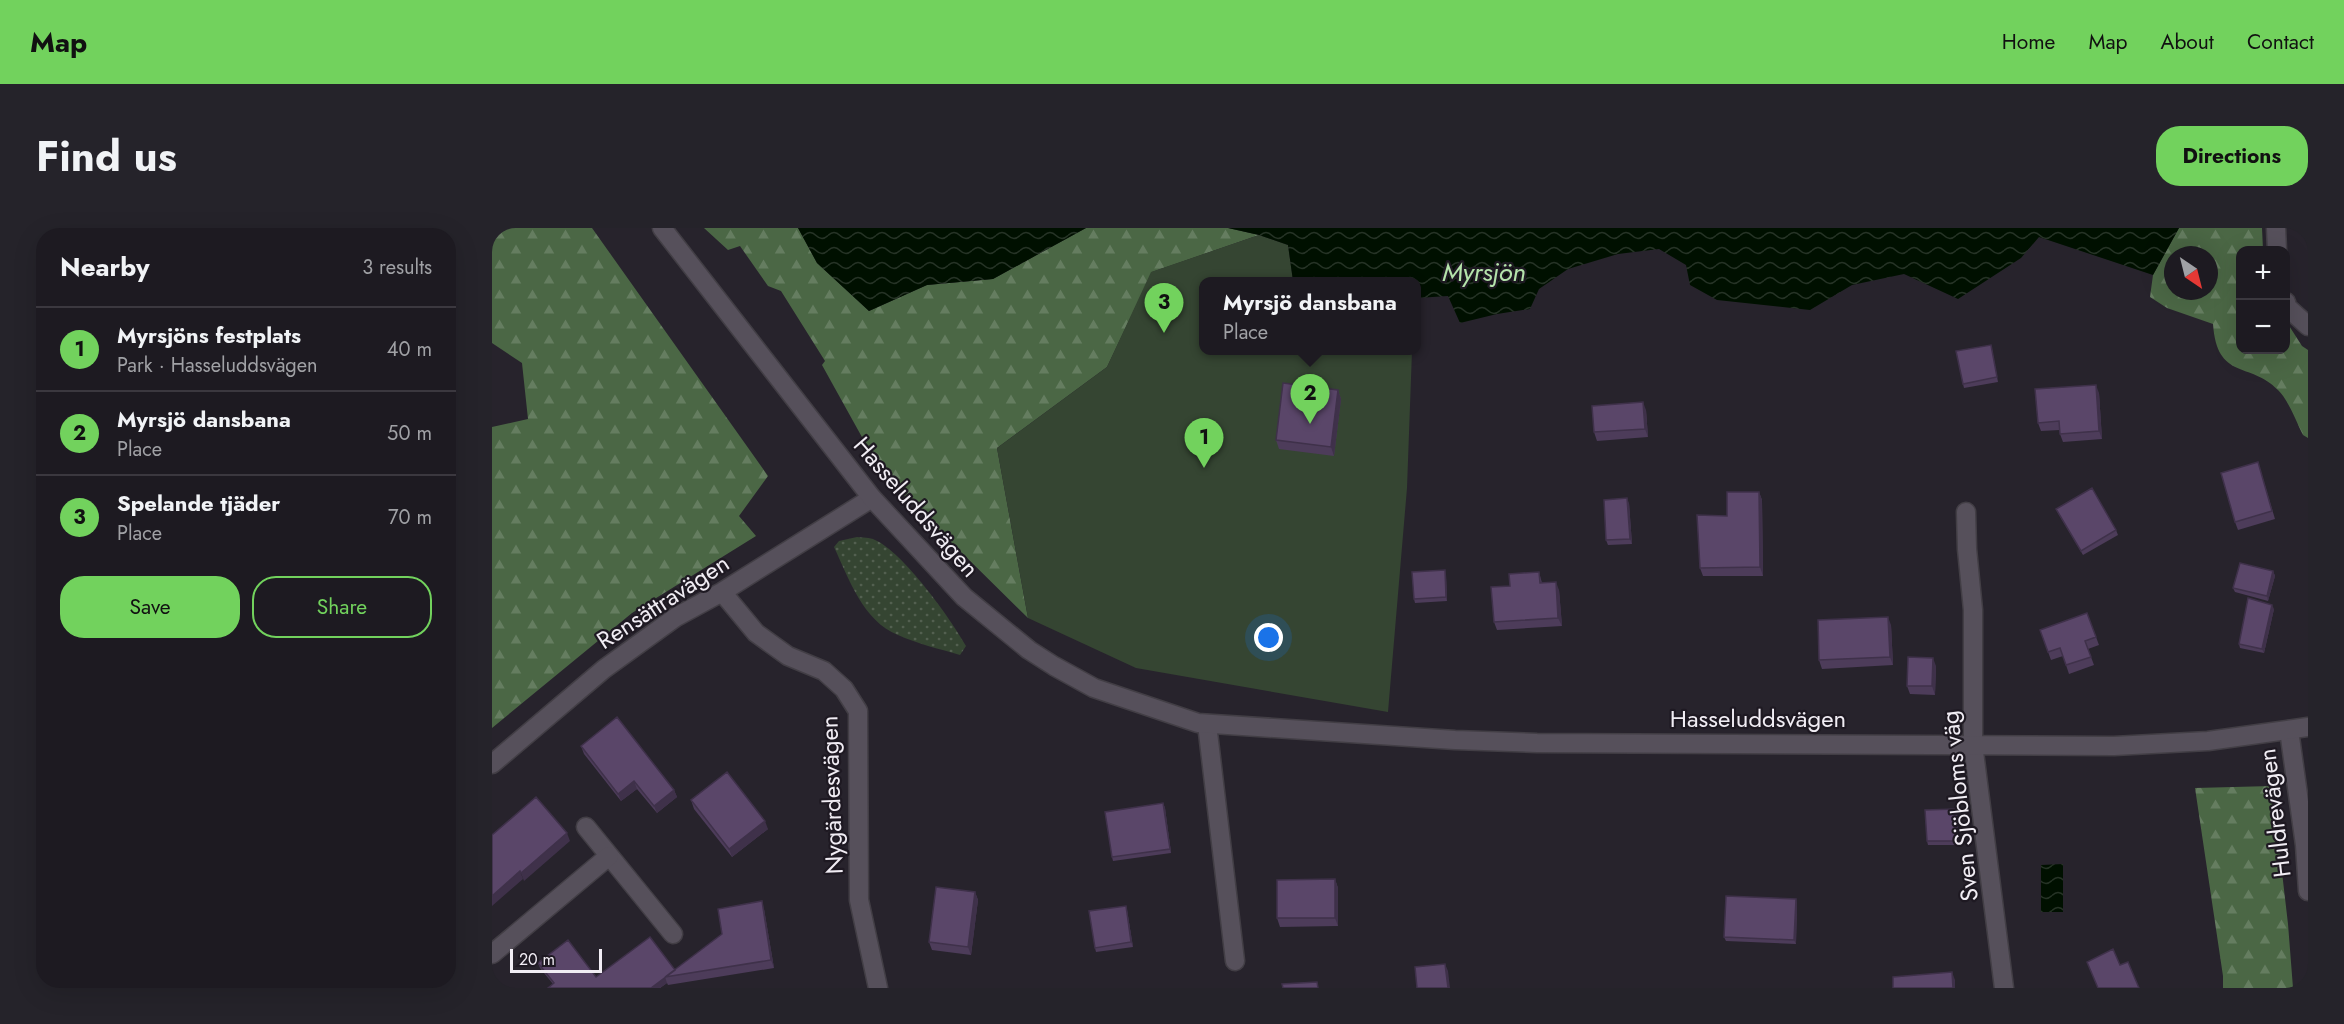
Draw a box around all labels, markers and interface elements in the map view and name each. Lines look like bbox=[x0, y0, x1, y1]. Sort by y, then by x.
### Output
text: Map bbox=[30, 22, 87, 63]
text: Home bbox=[2002, 27, 2055, 57]
text: Map bbox=[2088, 27, 2128, 57]
text: About bbox=[2161, 27, 2214, 57]
text: Contact bbox=[2247, 27, 2314, 57]
text: Find us bbox=[36, 126, 177, 187]
button: Directions bbox=[2156, 126, 2308, 186]
north arrow bbox=[2164, 246, 2218, 300]
map controls bbox=[2236, 246, 2290, 354]
button: + bbox=[2236, 246, 2290, 300]
text: Nearby bbox=[60, 248, 149, 286]
text: 3 results bbox=[362, 253, 432, 282]
water label: Myrsjön bbox=[1442, 253, 1526, 291]
popup bbox=[1199, 277, 1421, 355]
pin: 3 bbox=[1144, 284, 1184, 333]
text: Myrsjö dansbana bbox=[1223, 286, 1397, 318]
button: − bbox=[2236, 300, 2290, 354]
text: Place bbox=[1223, 318, 1268, 347]
text: Myrsjöns festplats bbox=[117, 319, 301, 351]
text: 1 bbox=[74, 335, 85, 364]
text: 40 m bbox=[387, 335, 432, 364]
text: Park · Hasseluddsvägen bbox=[117, 351, 318, 380]
pin: 2 bbox=[1290, 374, 1330, 424]
text: Myrsjö dansbana bbox=[117, 403, 291, 435]
pin: 1 bbox=[1184, 418, 1224, 468]
text: 2 bbox=[73, 419, 86, 448]
text: 50 m bbox=[387, 419, 432, 448]
street label: Hasseluddsvägen bbox=[845, 429, 987, 585]
text: Place bbox=[117, 435, 162, 464]
text: Spelande tjäder bbox=[117, 487, 280, 519]
text: 3 bbox=[73, 503, 86, 532]
text: 70 m bbox=[388, 503, 432, 532]
text: Place bbox=[117, 519, 162, 548]
street label: Rensättravägen bbox=[590, 546, 736, 658]
button: Save bbox=[60, 576, 240, 638]
button: Share bbox=[252, 576, 432, 638]
your location bbox=[1254, 623, 1283, 652]
street label: Hasseluddsvägen bbox=[1670, 701, 1846, 736]
street label: Sven Sjöbloms väg bbox=[1932, 709, 1987, 903]
street label: Nygärdesvägen bbox=[811, 715, 852, 875]
street label: Huldrevägen bbox=[2249, 747, 2300, 880]
scale bar bbox=[510, 946, 602, 974]
text: 20 m bbox=[519, 948, 555, 971]

